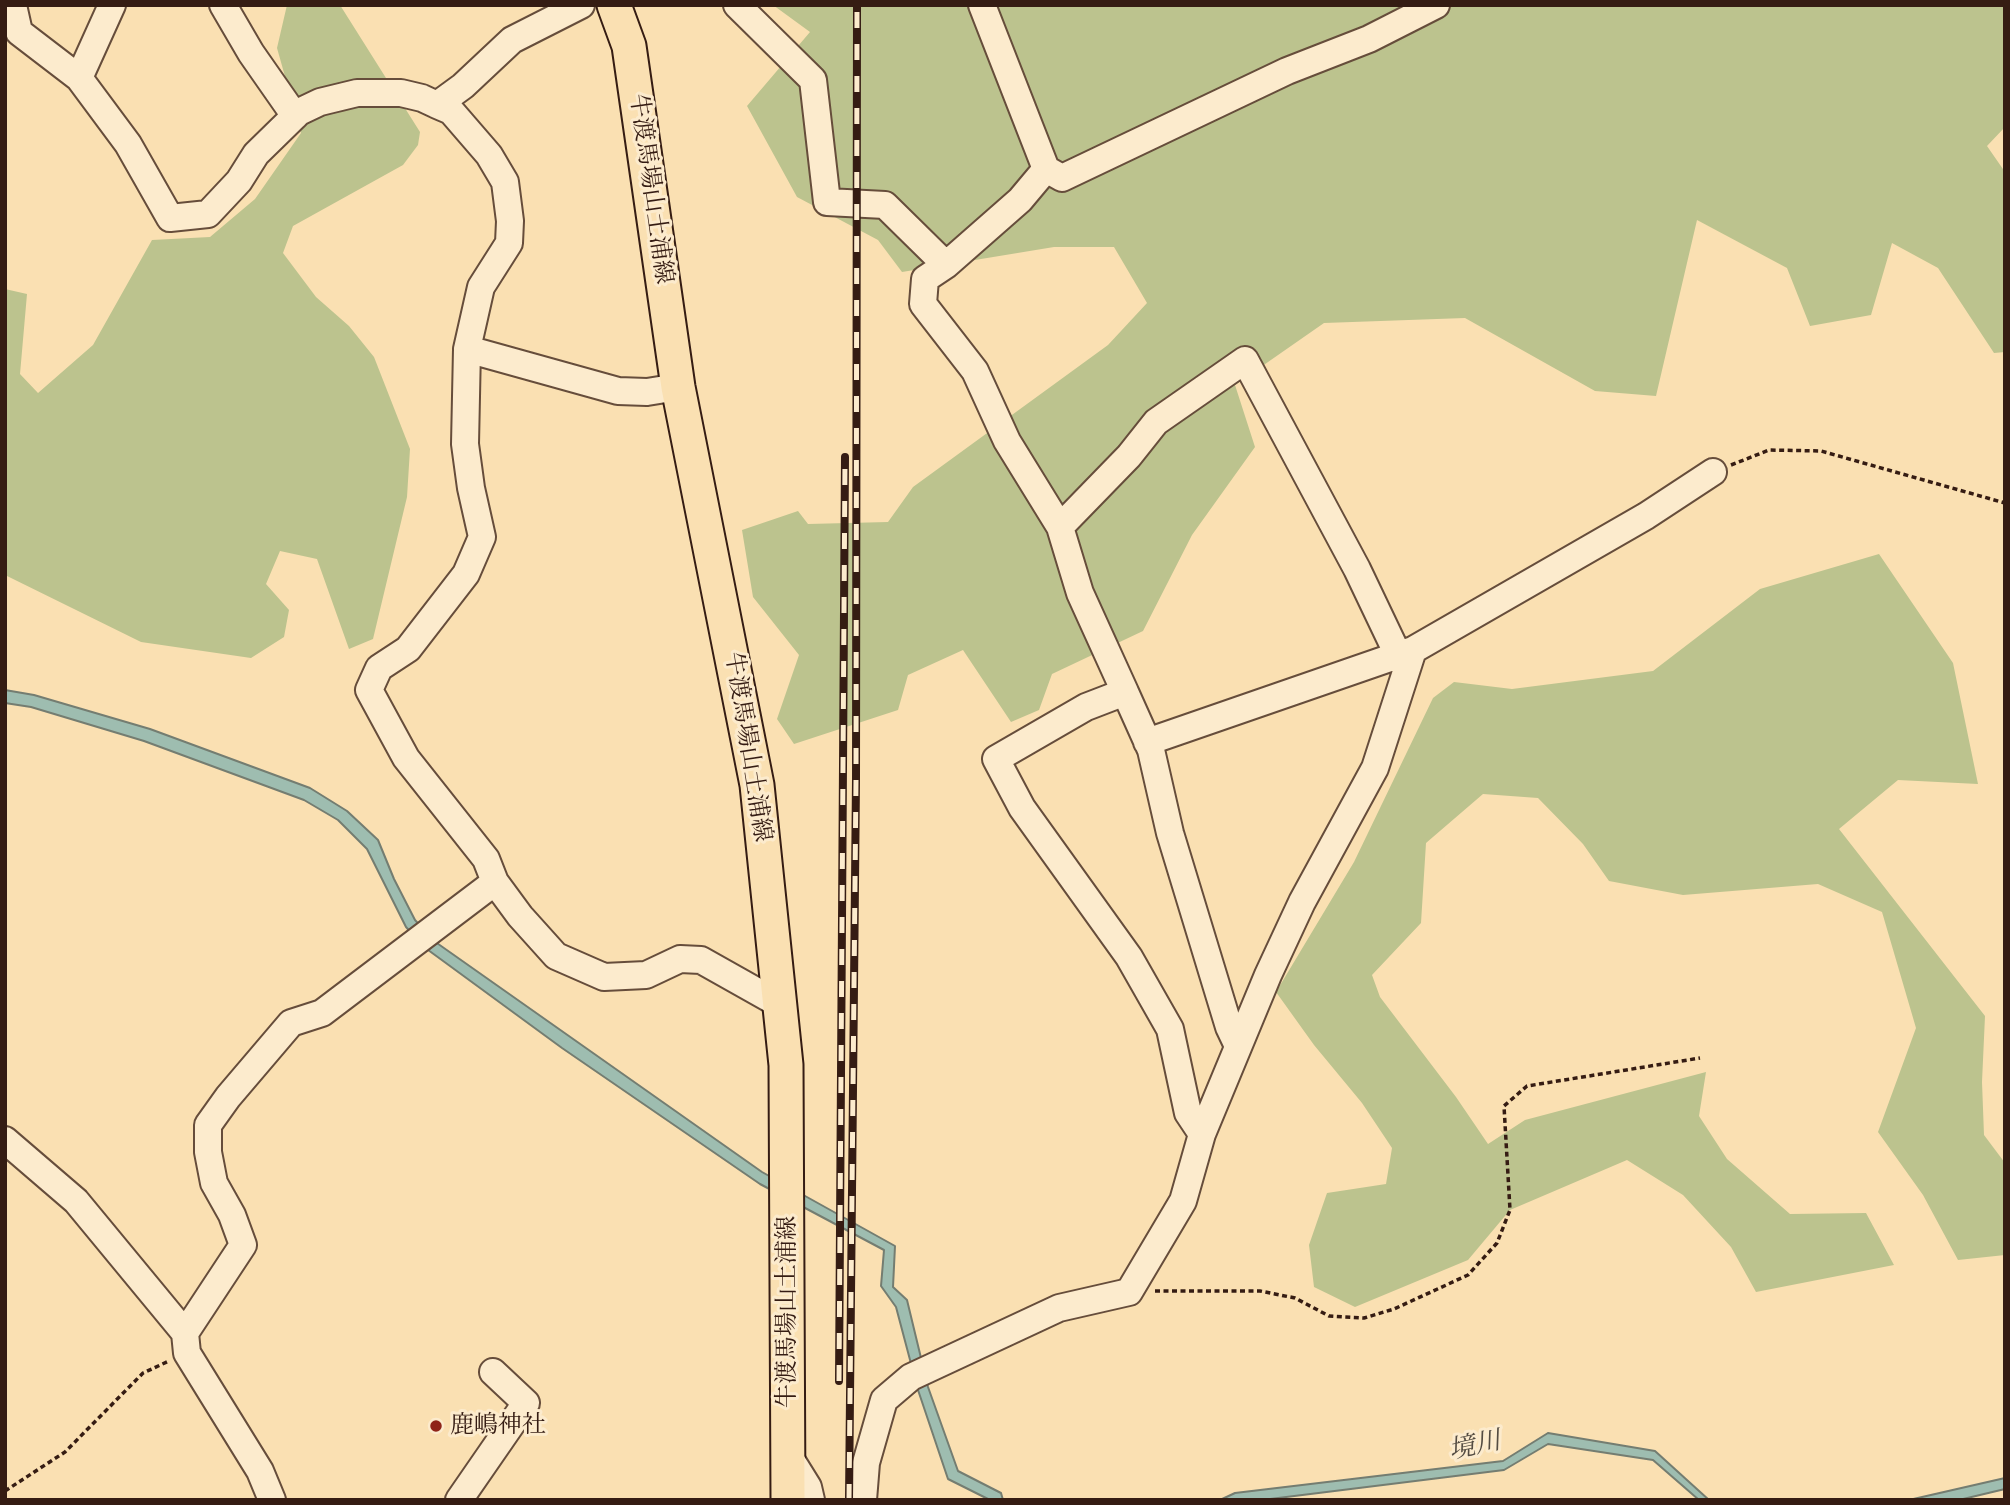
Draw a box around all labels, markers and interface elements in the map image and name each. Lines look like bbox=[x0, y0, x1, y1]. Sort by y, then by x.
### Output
street label: 牛渡馬場山土浦線 bbox=[622, 92, 678, 286]
street label: 牛渡馬場山土浦線 bbox=[718, 650, 776, 844]
street label: 牛渡馬場山土浦線 bbox=[774, 1216, 802, 1408]
place label: 鹿嶋神社 bbox=[450, 1412, 546, 1440]
marker: 鹿嶋神社 bbox=[428, 1418, 444, 1434]
water label: 境川 bbox=[1446, 1426, 1504, 1468]

